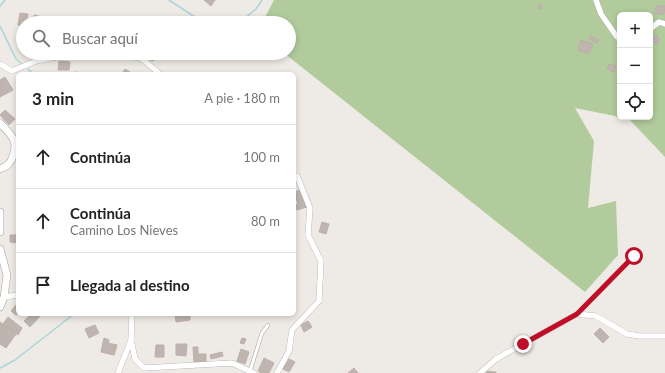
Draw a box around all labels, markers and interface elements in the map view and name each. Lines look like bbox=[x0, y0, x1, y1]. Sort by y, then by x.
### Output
map controls bbox=[617, 12, 653, 120]
button: + bbox=[617, 12, 653, 48]
search box bbox=[16, 16, 296, 60]
icon: search bbox=[30, 27, 52, 49]
text: Buscar aquí bbox=[62, 29, 138, 47]
button: − bbox=[617, 48, 653, 84]
button: locate bbox=[617, 84, 653, 120]
text: 3 min bbox=[32, 88, 74, 109]
text: A pie · 180 m bbox=[204, 90, 280, 106]
icon: ahead bbox=[32, 146, 54, 168]
text: Continúa bbox=[70, 148, 131, 166]
text: 100 m bbox=[243, 149, 280, 165]
text: Continúa bbox=[70, 204, 131, 222]
icon: ahead bbox=[32, 210, 54, 232]
text: 80 m bbox=[251, 213, 280, 229]
text: Camino Los Nieves bbox=[70, 222, 178, 238]
route start bbox=[625, 247, 643, 265]
icon: arrive bbox=[32, 274, 54, 296]
text: Llegada al destino bbox=[70, 276, 190, 294]
route end bbox=[514, 335, 532, 353]

